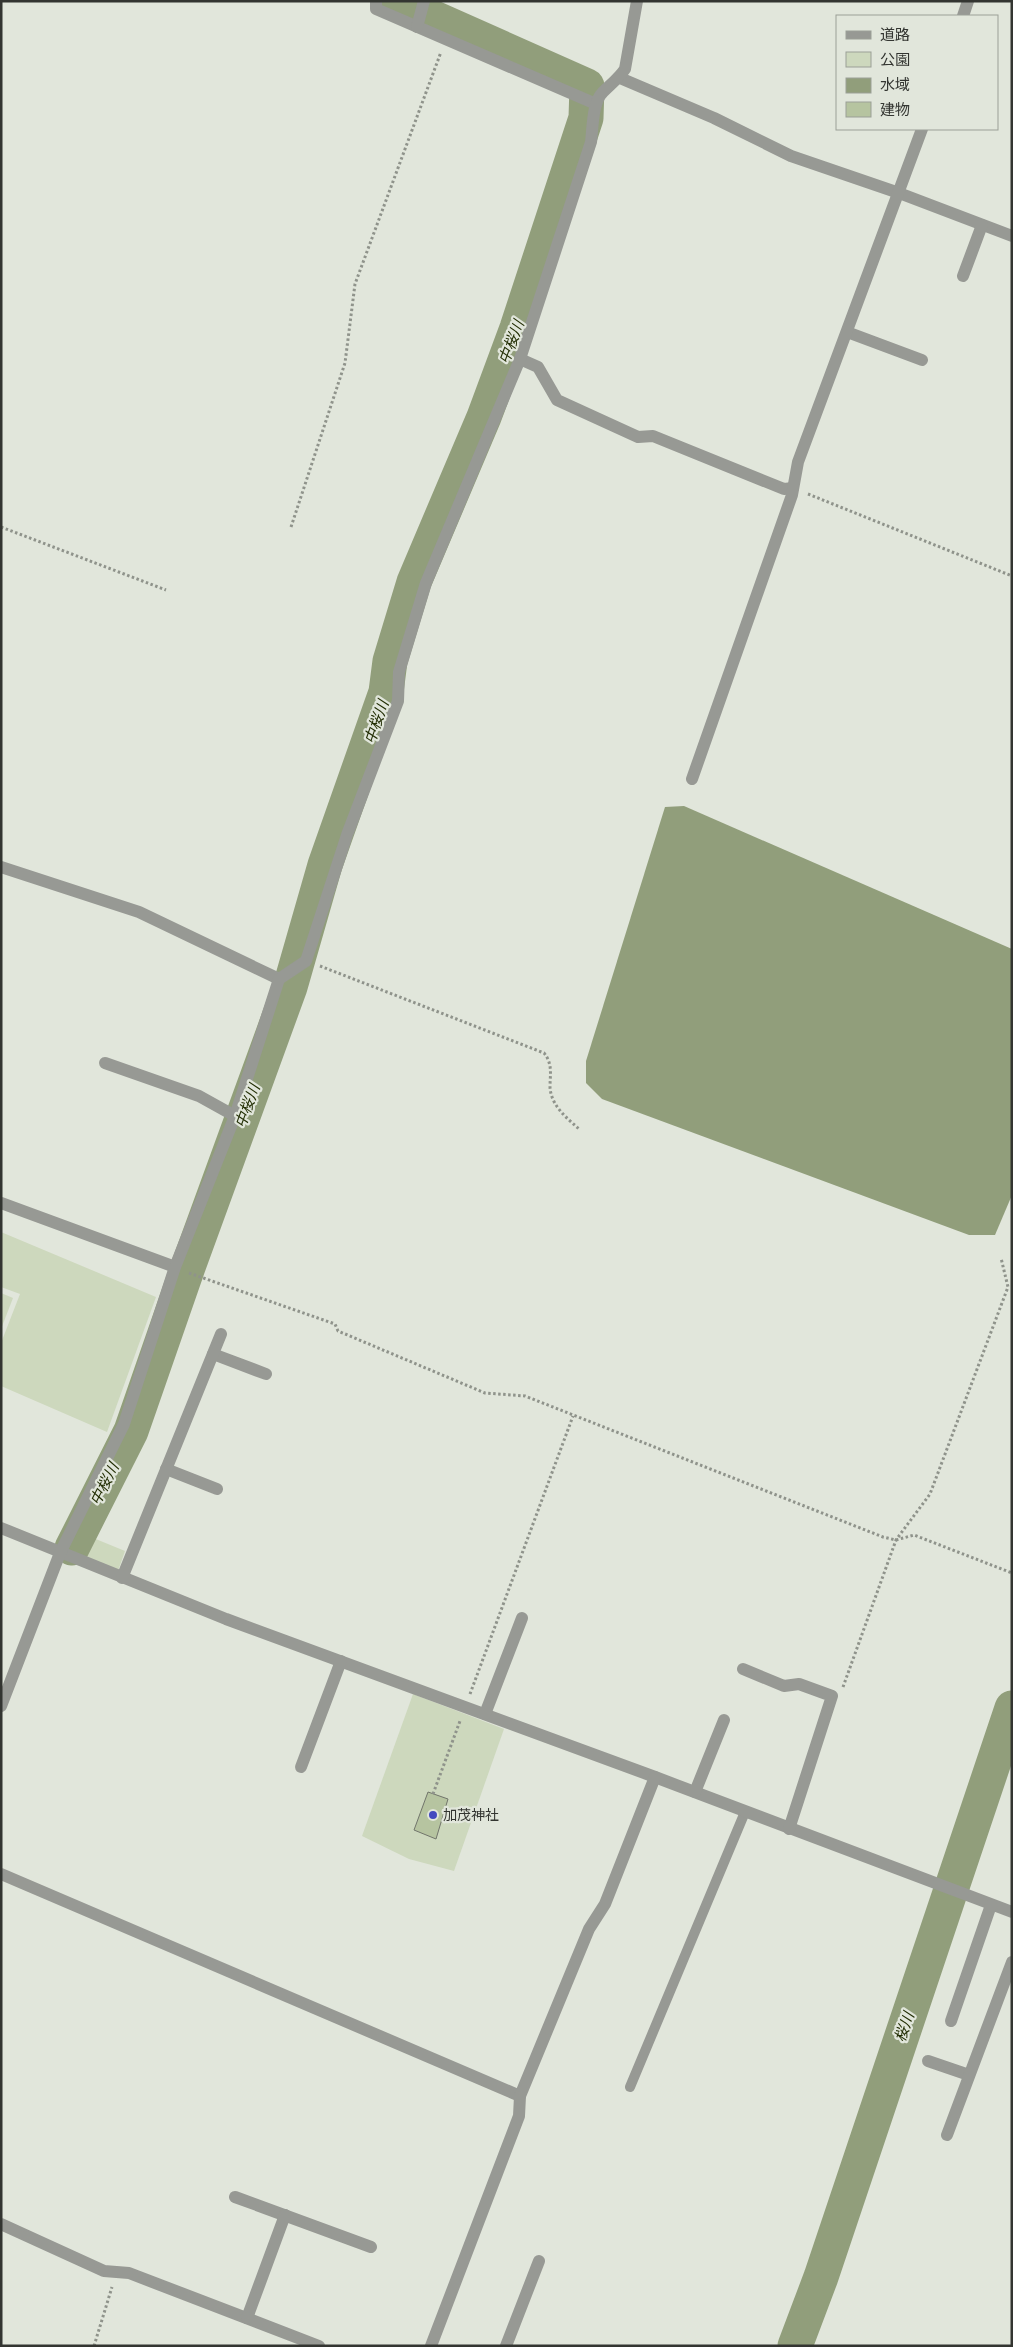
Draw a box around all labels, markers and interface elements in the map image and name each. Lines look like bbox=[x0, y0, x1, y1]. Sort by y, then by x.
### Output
legend bbox=[836, 15, 998, 130]
text: 道路 bbox=[880, 26, 910, 43]
text: 公園 bbox=[880, 51, 910, 68]
text: 水域 bbox=[880, 76, 910, 93]
text: 建物 bbox=[880, 101, 910, 118]
water label: 中桜川 bbox=[495, 316, 528, 366]
water label: 中桜川 bbox=[361, 696, 392, 746]
water label: 中桜川 bbox=[231, 1080, 263, 1130]
water label: 中桜川 bbox=[86, 1458, 123, 1508]
place label: 加茂神社 bbox=[443, 1807, 499, 1823]
marker: 加茂神社 bbox=[427, 1809, 439, 1821]
water label: 桜川 bbox=[891, 2008, 918, 2044]

